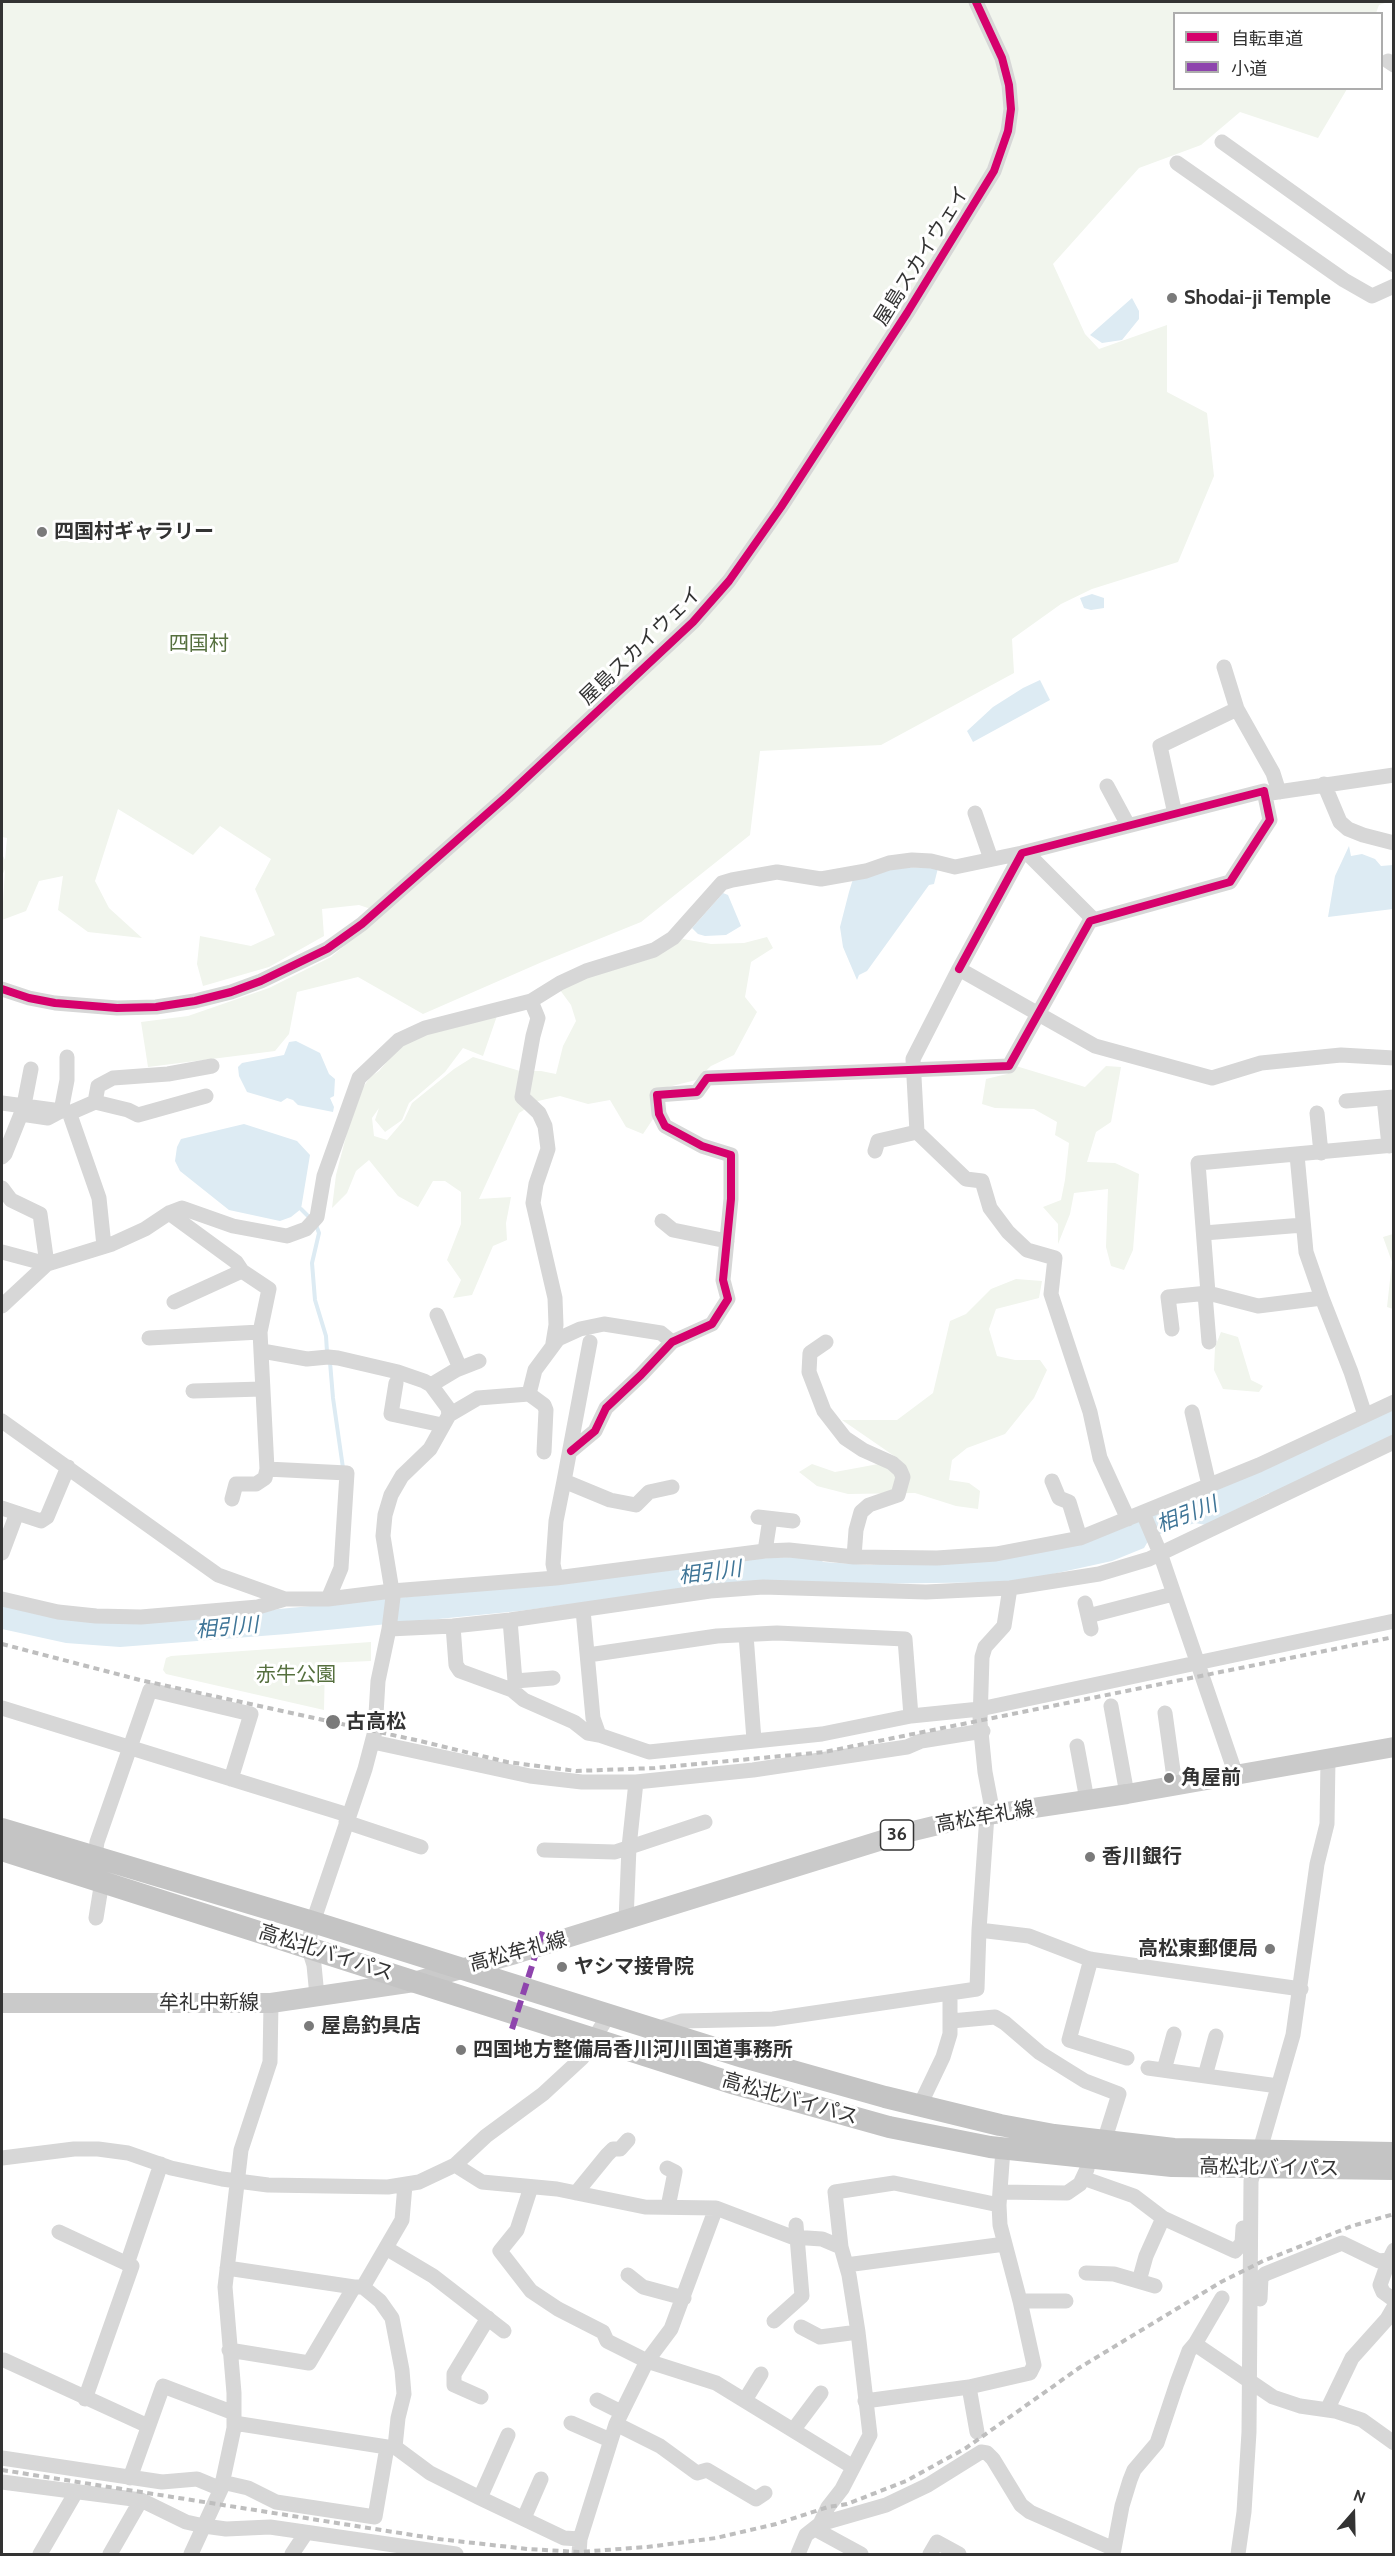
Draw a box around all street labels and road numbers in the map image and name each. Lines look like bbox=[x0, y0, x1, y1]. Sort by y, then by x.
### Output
street label: 屋島スカイウェイ bbox=[869, 182, 975, 330]
street label: 屋島スカイウェイ bbox=[575, 582, 707, 710]
street label: 高松牟礼線 bbox=[934, 1796, 1036, 1838]
road number: 36 bbox=[880, 1820, 914, 1850]
street label: 高松北バイパス bbox=[256, 1920, 396, 1986]
street label: 高松牟礼線 bbox=[467, 1927, 569, 1977]
street label: 牟礼中新線 bbox=[159, 1991, 259, 2015]
street label: 高松北バイパス bbox=[719, 2068, 861, 2130]
street label: 高松北バイパス bbox=[1199, 2155, 1339, 2181]

